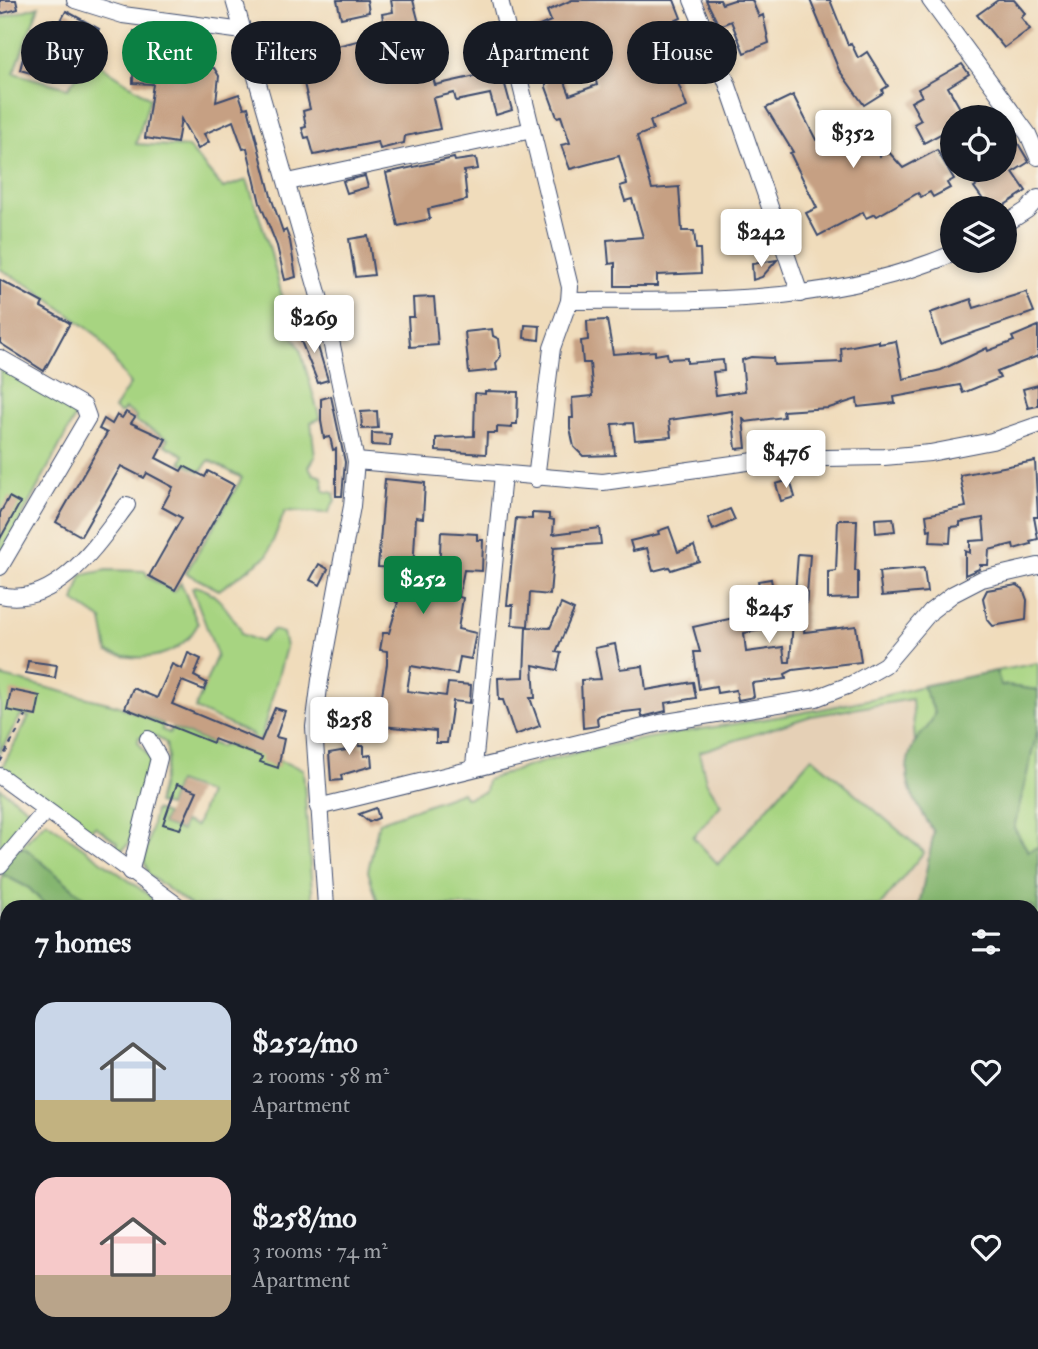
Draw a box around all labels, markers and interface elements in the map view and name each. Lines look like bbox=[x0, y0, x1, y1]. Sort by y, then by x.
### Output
chip: Buy bbox=[21, 21, 108, 84]
chip: Rent bbox=[122, 21, 217, 84]
chip: Filters bbox=[231, 21, 341, 84]
chip: New bbox=[355, 21, 449, 84]
chip: Apartment bbox=[463, 21, 613, 84]
chip: House bbox=[627, 21, 737, 84]
map controls bbox=[940, 105, 1017, 273]
button: locate bbox=[940, 105, 1017, 182]
pin: $352 bbox=[812, 110, 894, 170]
text: $352 bbox=[831, 118, 875, 147]
button: layers bbox=[940, 196, 1017, 273]
pin: $242 bbox=[720, 210, 802, 269]
text: $242 bbox=[737, 217, 785, 246]
pin: $269 bbox=[273, 296, 355, 355]
text: $269 bbox=[290, 303, 338, 332]
pin: $476 bbox=[745, 430, 827, 490]
text: $476 bbox=[762, 438, 810, 467]
pin: $252 bbox=[382, 556, 464, 616]
text: $252 bbox=[400, 564, 446, 593]
pin: $245 bbox=[728, 586, 810, 645]
text: $245 bbox=[745, 593, 793, 622]
pin: $258 bbox=[308, 698, 390, 757]
text: $258 bbox=[326, 705, 372, 734]
icon: filters bbox=[967, 923, 1005, 961]
text: 7 homes bbox=[35, 924, 131, 961]
text: $252/mo bbox=[252, 1024, 358, 1061]
icon: home bbox=[91, 1030, 175, 1114]
icon: heart bbox=[967, 1053, 1005, 1091]
text: 2 rooms · 58 m² bbox=[252, 1061, 389, 1090]
text: Apartment bbox=[252, 1090, 350, 1119]
text: $258/mo bbox=[252, 1199, 357, 1236]
icon: home bbox=[91, 1205, 175, 1289]
icon: heart bbox=[967, 1228, 1005, 1266]
text: 3 rooms · 74 m² bbox=[252, 1236, 388, 1265]
text: Apartment bbox=[252, 1265, 350, 1294]

